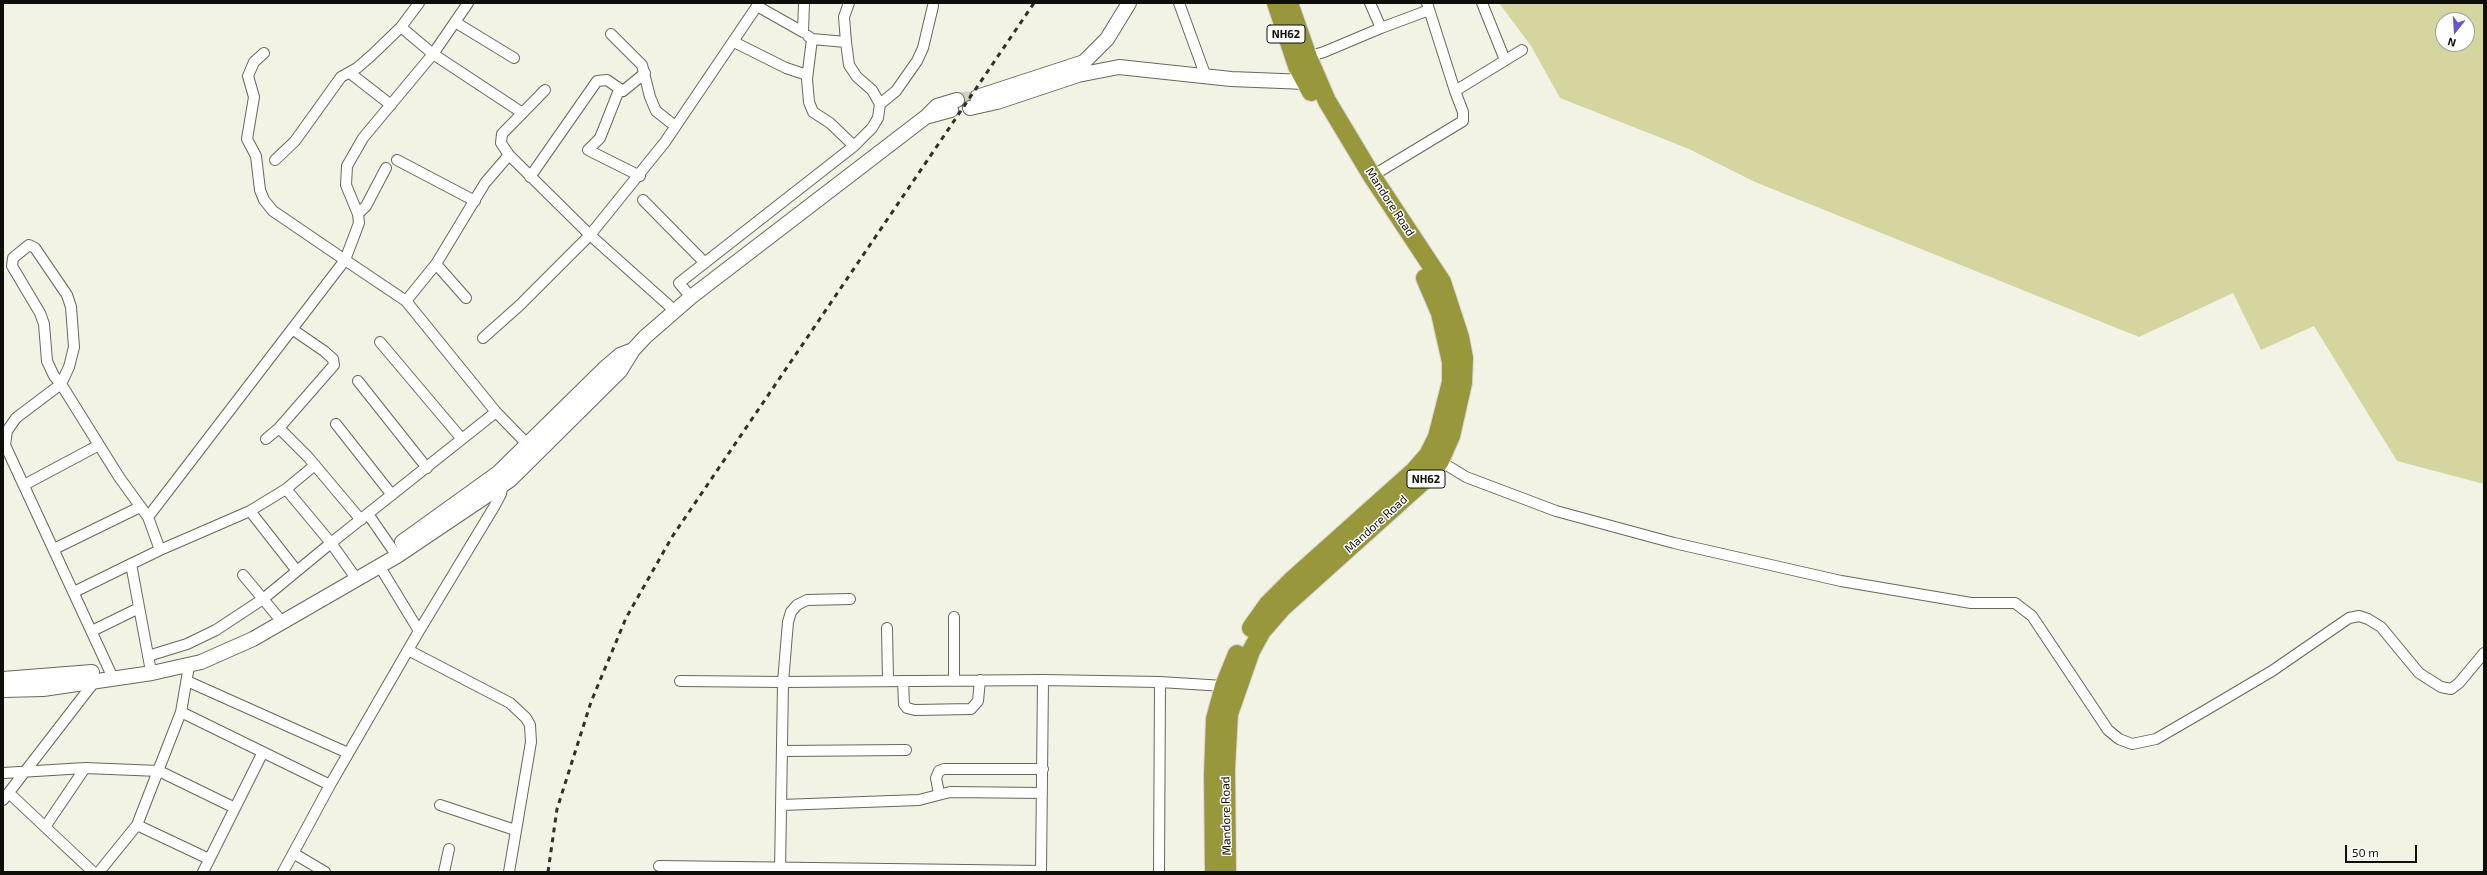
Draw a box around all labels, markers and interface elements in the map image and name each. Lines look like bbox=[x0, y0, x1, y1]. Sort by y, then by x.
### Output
north arrow bbox=[2435, 12, 2475, 52]
road number: NH62 bbox=[1267, 25, 1305, 43]
text: N bbox=[2446, 36, 2457, 50]
street label: Mandore Road bbox=[1362, 165, 1418, 239]
road number: NH62 bbox=[1407, 470, 1445, 488]
street label: Mandore Road bbox=[1342, 492, 1410, 556]
street label: Mandore Road bbox=[1218, 776, 1234, 856]
scale bar bbox=[2347, 837, 2419, 863]
text: 50 m bbox=[2352, 845, 2379, 859]

